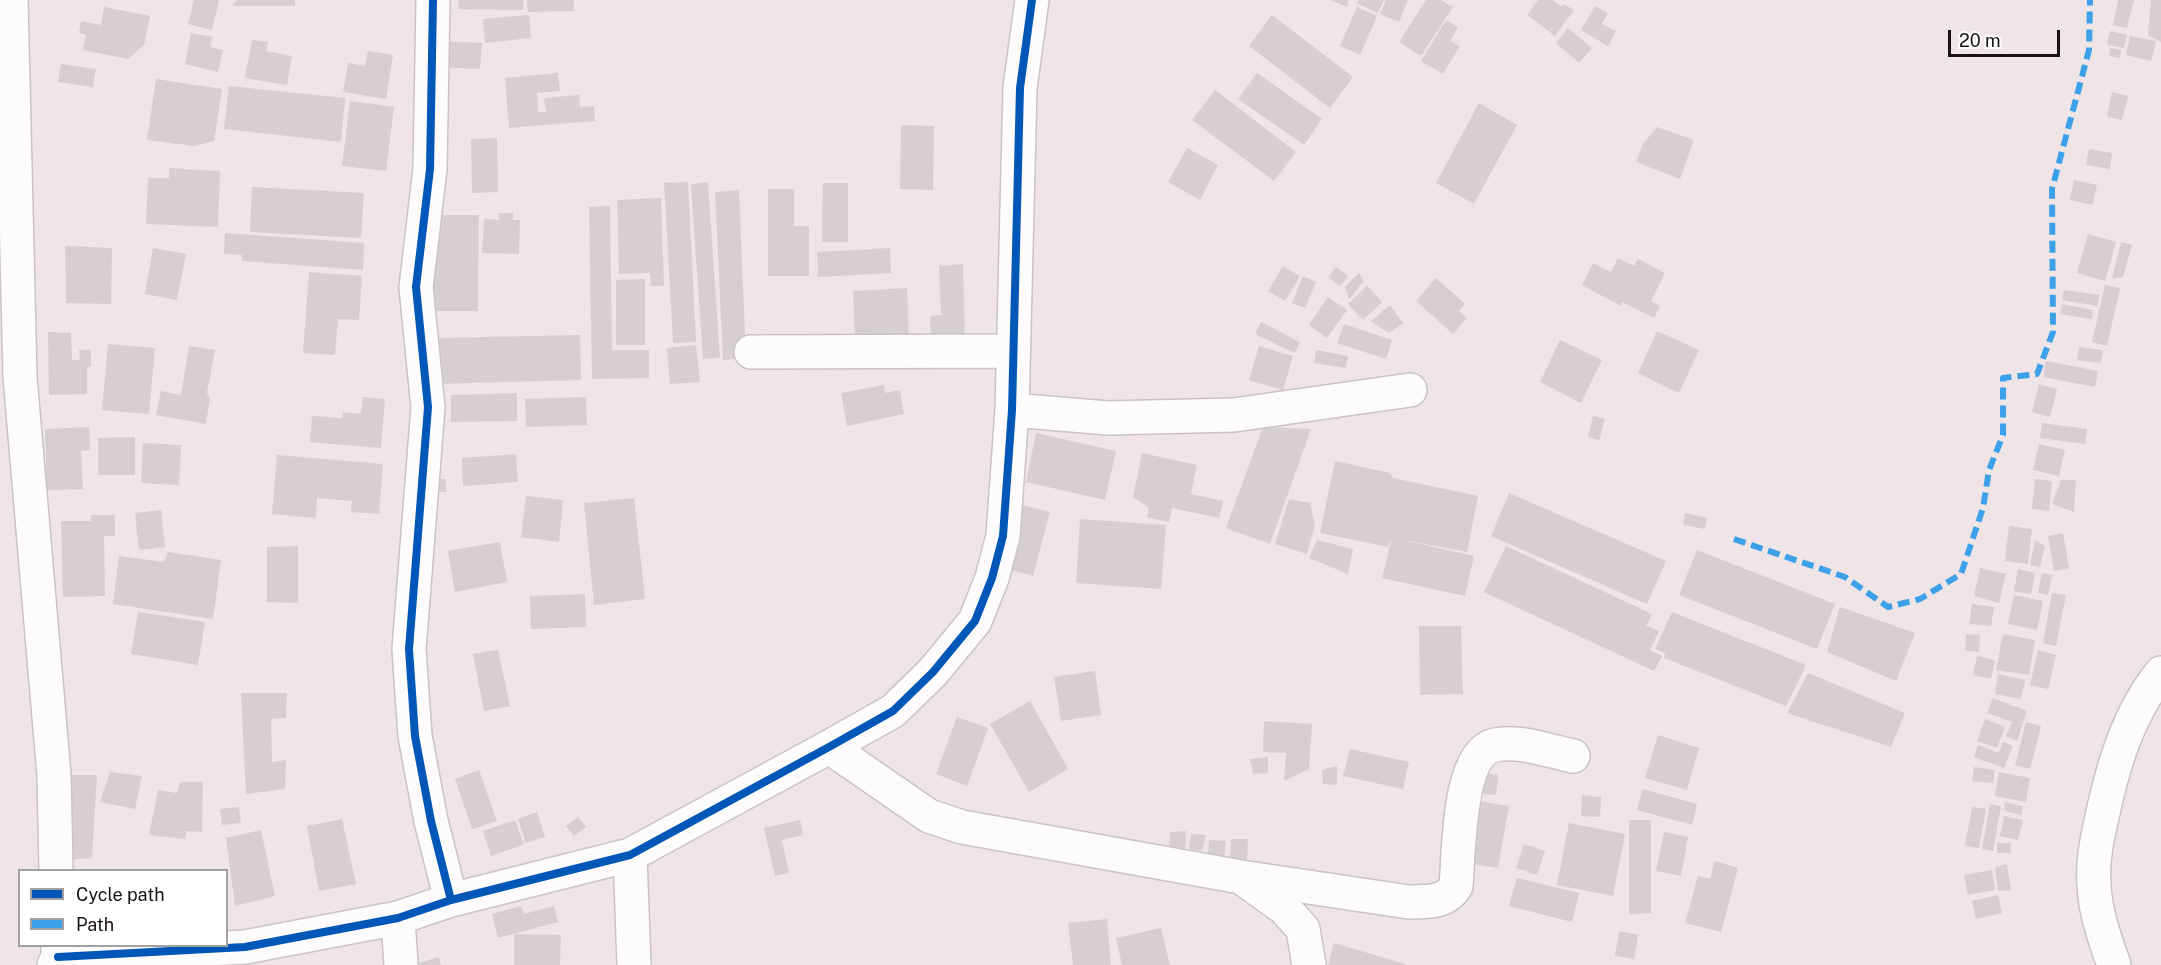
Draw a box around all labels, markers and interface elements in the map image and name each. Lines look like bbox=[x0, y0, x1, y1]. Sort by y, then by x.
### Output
scale bar bbox=[1951, 18, 2064, 56]
text: 20 m bbox=[1959, 30, 2001, 51]
legend bbox=[18, 869, 228, 947]
text: Cycle path bbox=[76, 884, 165, 905]
text: Path bbox=[76, 914, 114, 935]

